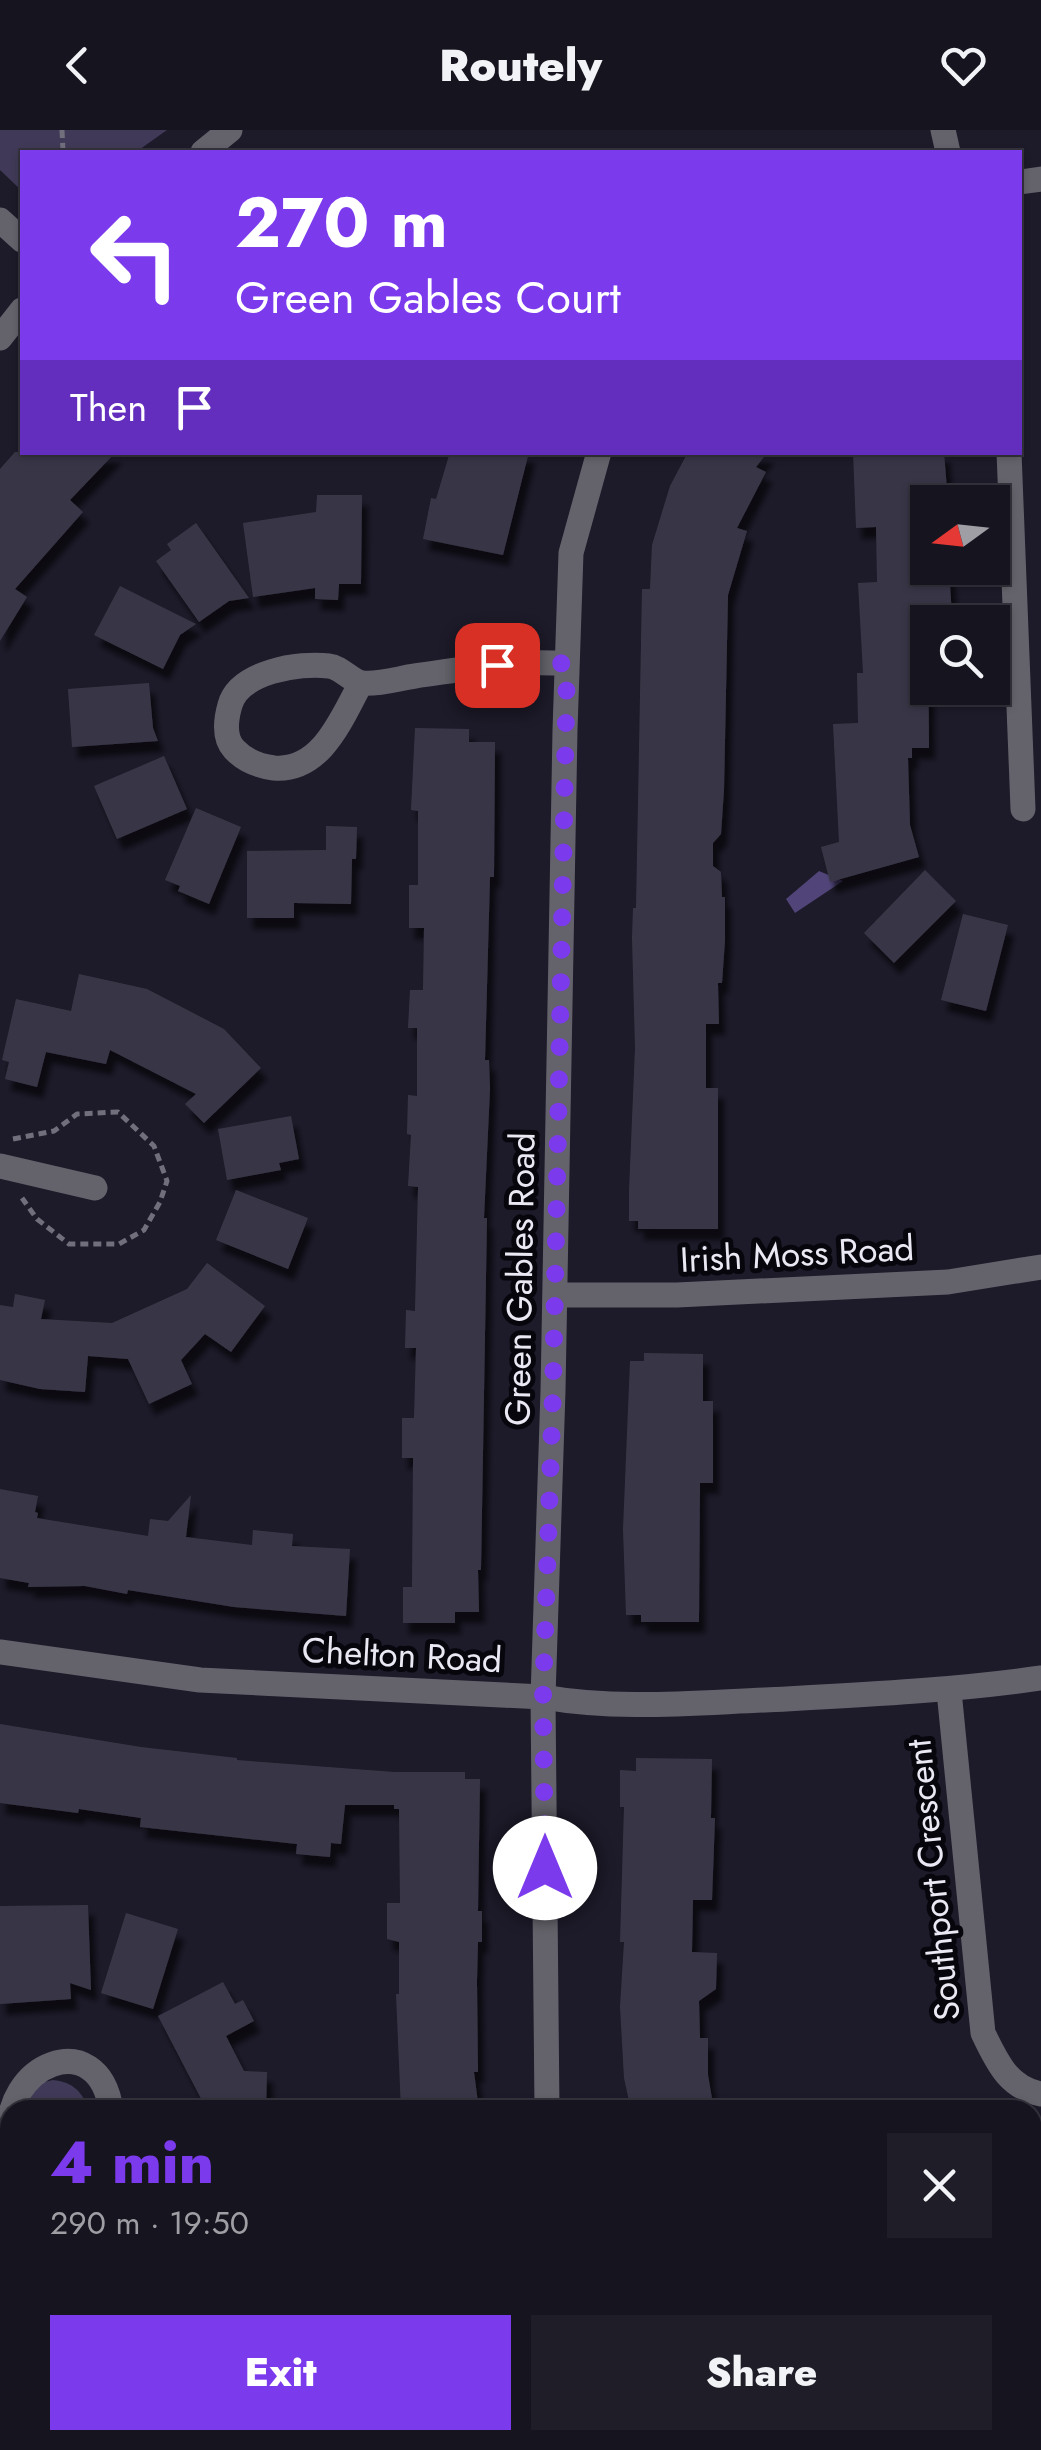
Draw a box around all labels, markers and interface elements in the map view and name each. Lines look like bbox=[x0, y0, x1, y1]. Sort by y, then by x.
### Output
text: Routely bbox=[439, 33, 602, 98]
icon: back bbox=[50, 38, 105, 93]
icon: heart bbox=[936, 38, 991, 93]
text: 270 m bbox=[235, 172, 448, 273]
icon: left bbox=[70, 190, 200, 320]
text: Green Gables Court bbox=[235, 265, 621, 330]
text: Then bbox=[70, 380, 147, 435]
icon: arrive bbox=[167, 380, 222, 435]
north arrow bbox=[910, 485, 1010, 585]
map controls bbox=[910, 485, 1010, 705]
button: search bbox=[910, 605, 1010, 705]
pin bbox=[455, 623, 540, 708]
icon: arrive bbox=[470, 638, 525, 693]
street label: Green Gables Road bbox=[492, 1132, 548, 1426]
street label: Irish Moss Road bbox=[679, 1223, 915, 1285]
street label: Chelton Road bbox=[301, 1625, 503, 1685]
street label: Southport Crescent bbox=[893, 1736, 973, 2023]
position arrow bbox=[493, 1816, 597, 1920]
text: 4 min bbox=[50, 2119, 214, 2206]
button: close bbox=[887, 2133, 992, 2238]
text: 290 m · 19:50 bbox=[50, 2200, 249, 2246]
button: Exit bbox=[50, 2315, 511, 2430]
button: Share bbox=[531, 2315, 992, 2430]

